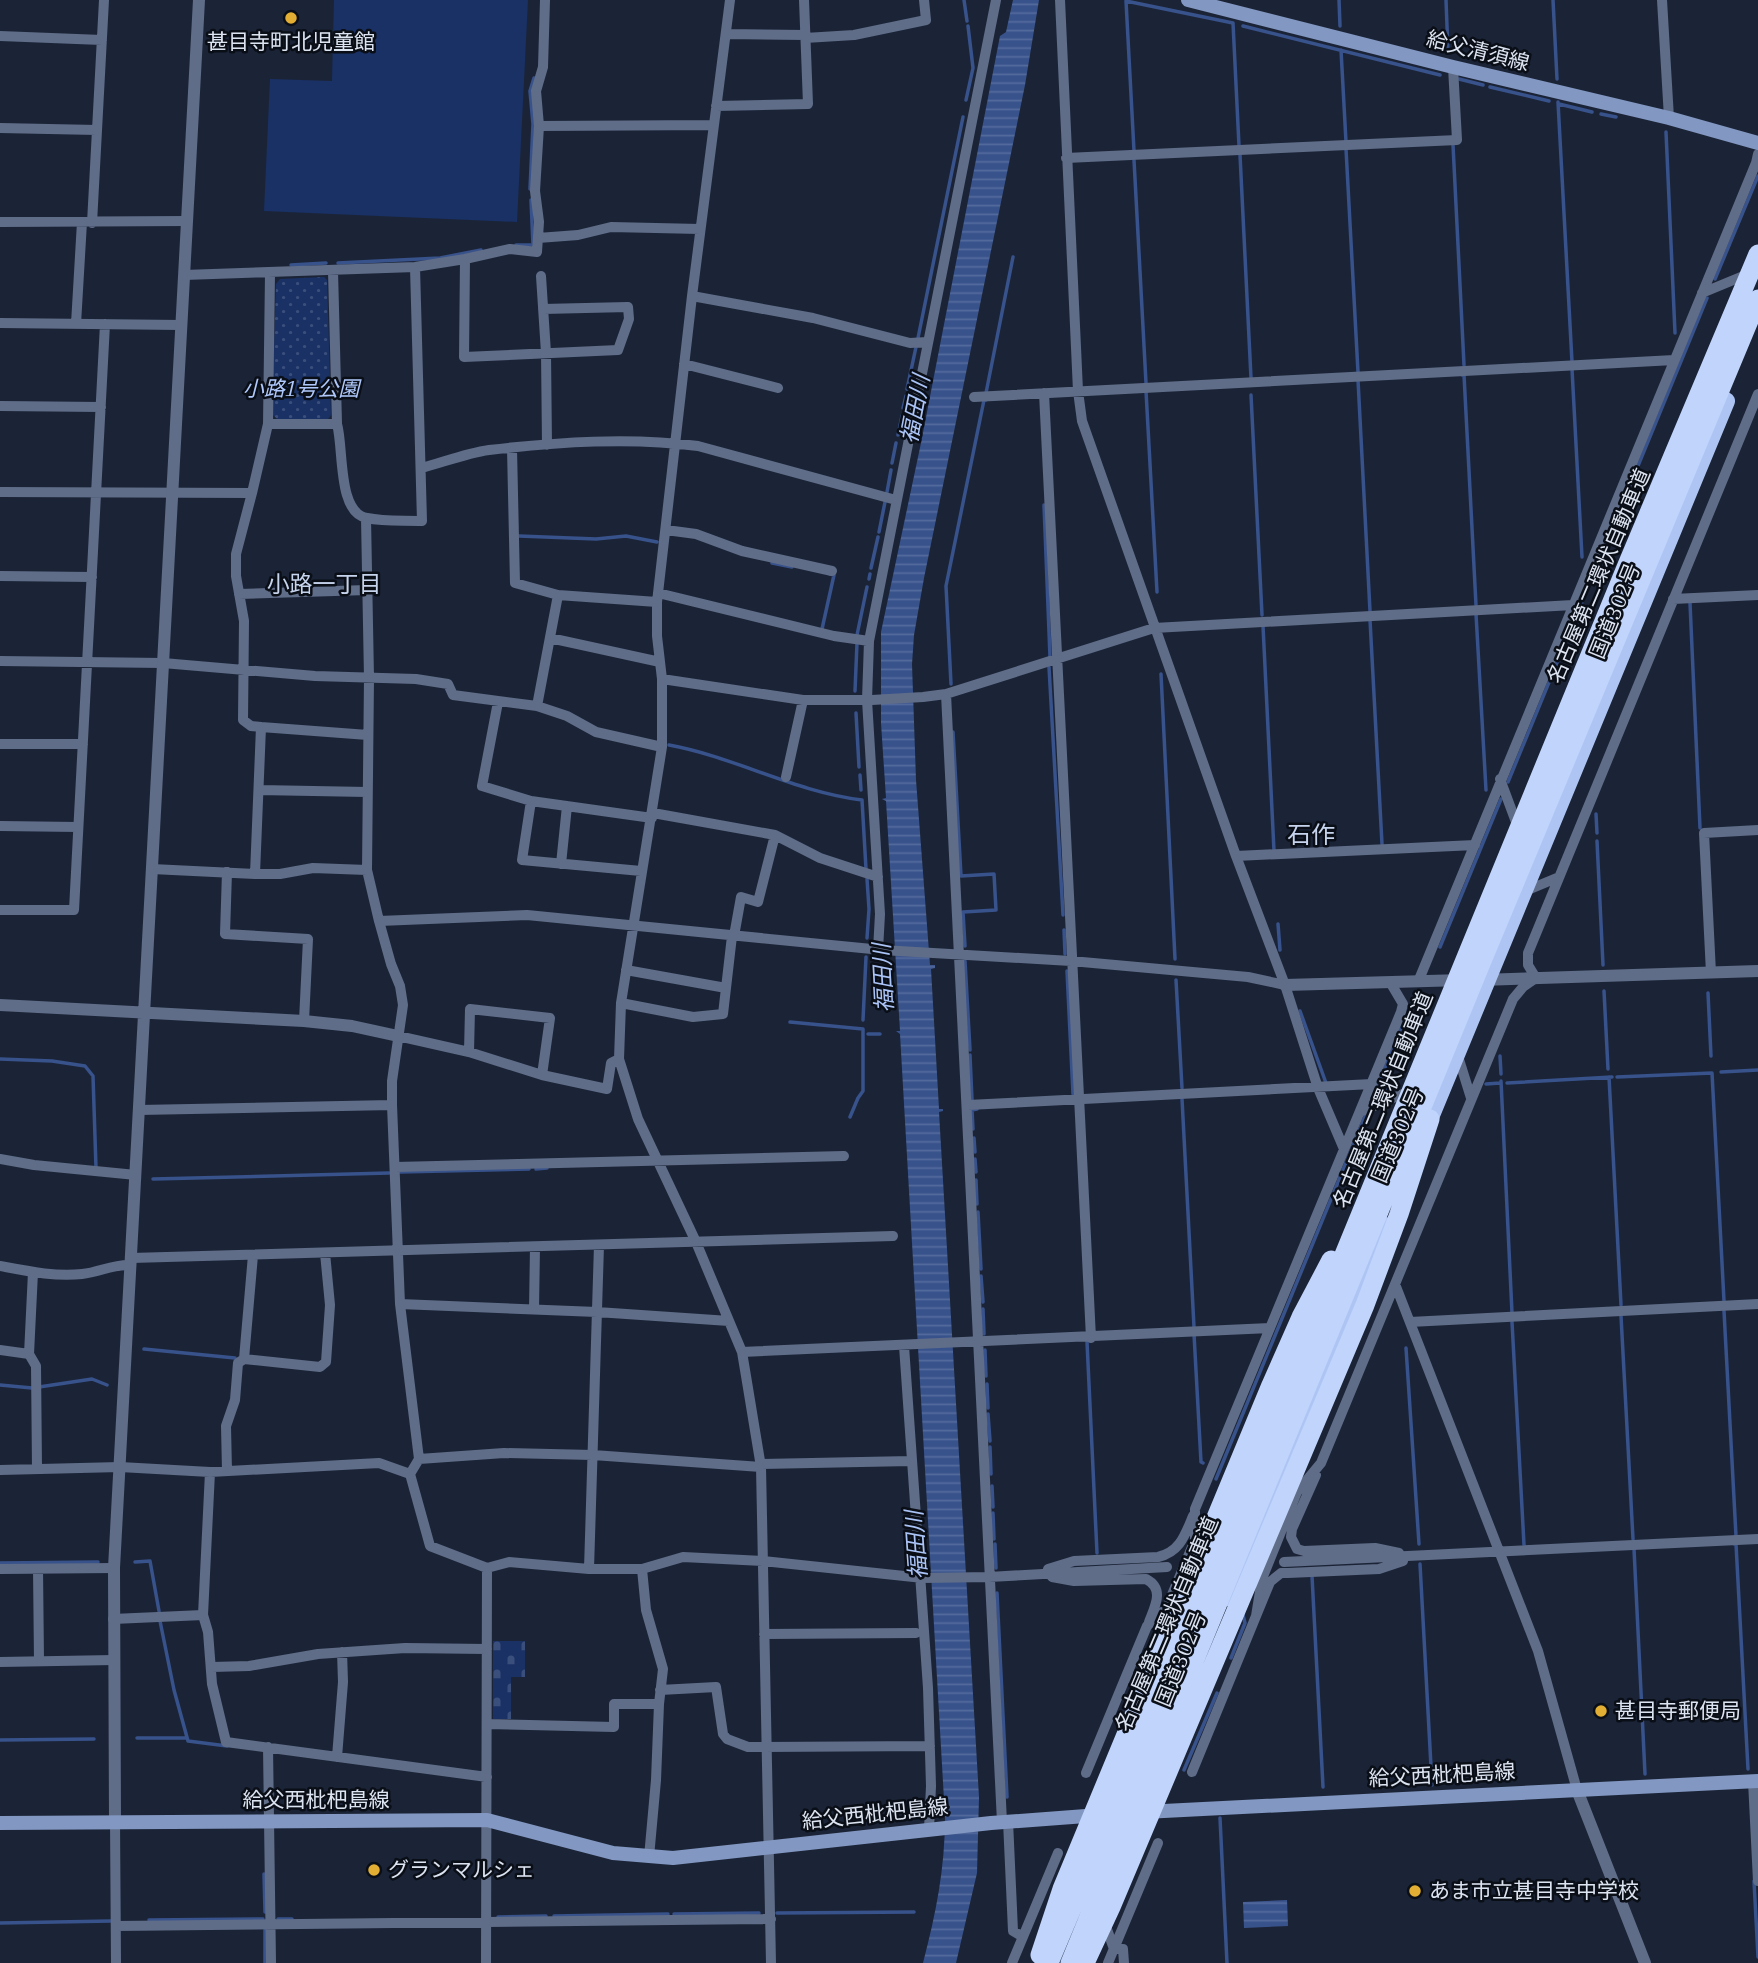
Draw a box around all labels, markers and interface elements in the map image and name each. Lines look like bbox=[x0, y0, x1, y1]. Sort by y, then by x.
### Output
marker: 甚目寺町北児童館 bbox=[283, 10, 299, 26]
street label: 給父清須線 bbox=[1424, 24, 1533, 76]
place label: 甚目寺町北児童館 bbox=[207, 27, 375, 55]
water label: 福田川 bbox=[893, 369, 936, 446]
park label: 小路1号公園 bbox=[243, 374, 362, 402]
street label: 名古屋第二環状自動車道 bbox=[1540, 464, 1656, 687]
street label: 国道302号 bbox=[1582, 559, 1646, 663]
district label: 小路一丁目 bbox=[267, 568, 382, 598]
district label: 石作 bbox=[1287, 818, 1335, 850]
water label: 福田川 bbox=[865, 940, 899, 1013]
street label: 名古屋第二環状自動車道 bbox=[1326, 987, 1438, 1212]
street label: 国道302号 bbox=[1364, 1083, 1430, 1186]
water label: 福田川 bbox=[897, 1507, 932, 1581]
street label: 名古屋第二環状自動車道 bbox=[1108, 1512, 1224, 1735]
street label: 国道302号 bbox=[1148, 1607, 1212, 1711]
place label: 甚目寺郵便局 bbox=[1615, 1696, 1741, 1724]
marker: 甚目寺郵便局 bbox=[1593, 1703, 1609, 1719]
street label: 給父西枇杷島線 bbox=[1368, 1756, 1516, 1792]
street label: 給父西枇杷島線 bbox=[243, 1785, 390, 1813]
street label: 給父西枇杷島線 bbox=[800, 1791, 949, 1835]
place label: グランマルシェ bbox=[388, 1855, 535, 1883]
marker: グランマルシェ bbox=[366, 1862, 382, 1878]
place label: あま市立甚目寺中学校 bbox=[1429, 1876, 1639, 1904]
marker: あま市立甚目寺中学校 bbox=[1407, 1883, 1423, 1899]

